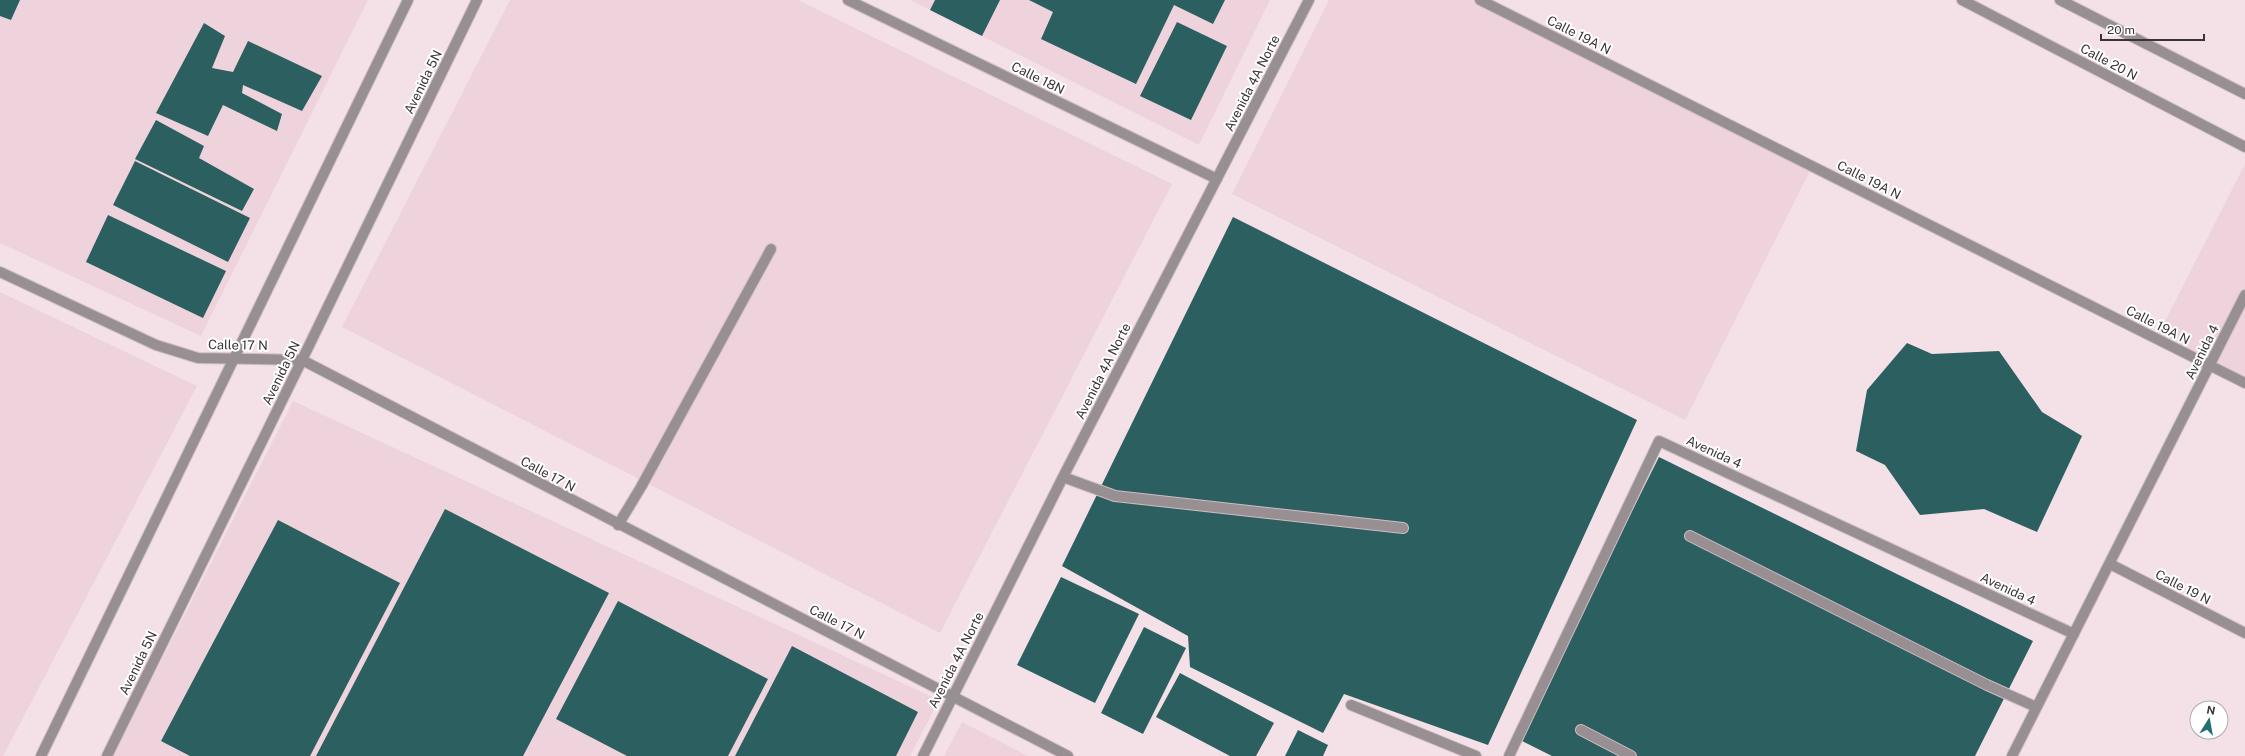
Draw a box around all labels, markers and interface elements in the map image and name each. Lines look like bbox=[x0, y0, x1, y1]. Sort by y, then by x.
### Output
street label: Calle 19A N bbox=[1545, 13, 1613, 57]
scale bar bbox=[2101, 16, 2204, 42]
text: 20 m bbox=[2107, 23, 2135, 37]
street label: Avenida 4A Norte bbox=[1221, 32, 1283, 134]
street label: Calle 20 N bbox=[2078, 41, 2140, 83]
street label: Avenida 5N bbox=[401, 48, 445, 116]
street label: Calle 18N bbox=[1009, 59, 1067, 97]
street label: Calle 19A N bbox=[1835, 158, 1903, 202]
street label: Calle 19A N bbox=[2124, 303, 2192, 347]
street label: Avenida 4A Norte bbox=[1072, 320, 1134, 422]
street label: Avenida 4 bbox=[2182, 322, 2222, 382]
street label: Calle 17 N bbox=[208, 337, 268, 353]
street label: Avenida 5N bbox=[259, 339, 303, 407]
street label: Avenida 4 bbox=[1684, 433, 1744, 471]
street label: Calle 17 N bbox=[518, 453, 578, 495]
street label: Calle 19 N bbox=[2153, 567, 2213, 607]
street label: Avenida 4 bbox=[1978, 570, 2038, 608]
street label: Calle 17 N bbox=[807, 602, 867, 642]
street label: Avenida 4A Norte bbox=[925, 609, 987, 711]
street label: Avenida 5N bbox=[116, 629, 160, 697]
north arrow bbox=[2189, 700, 2229, 740]
text: N bbox=[2206, 703, 2216, 717]

